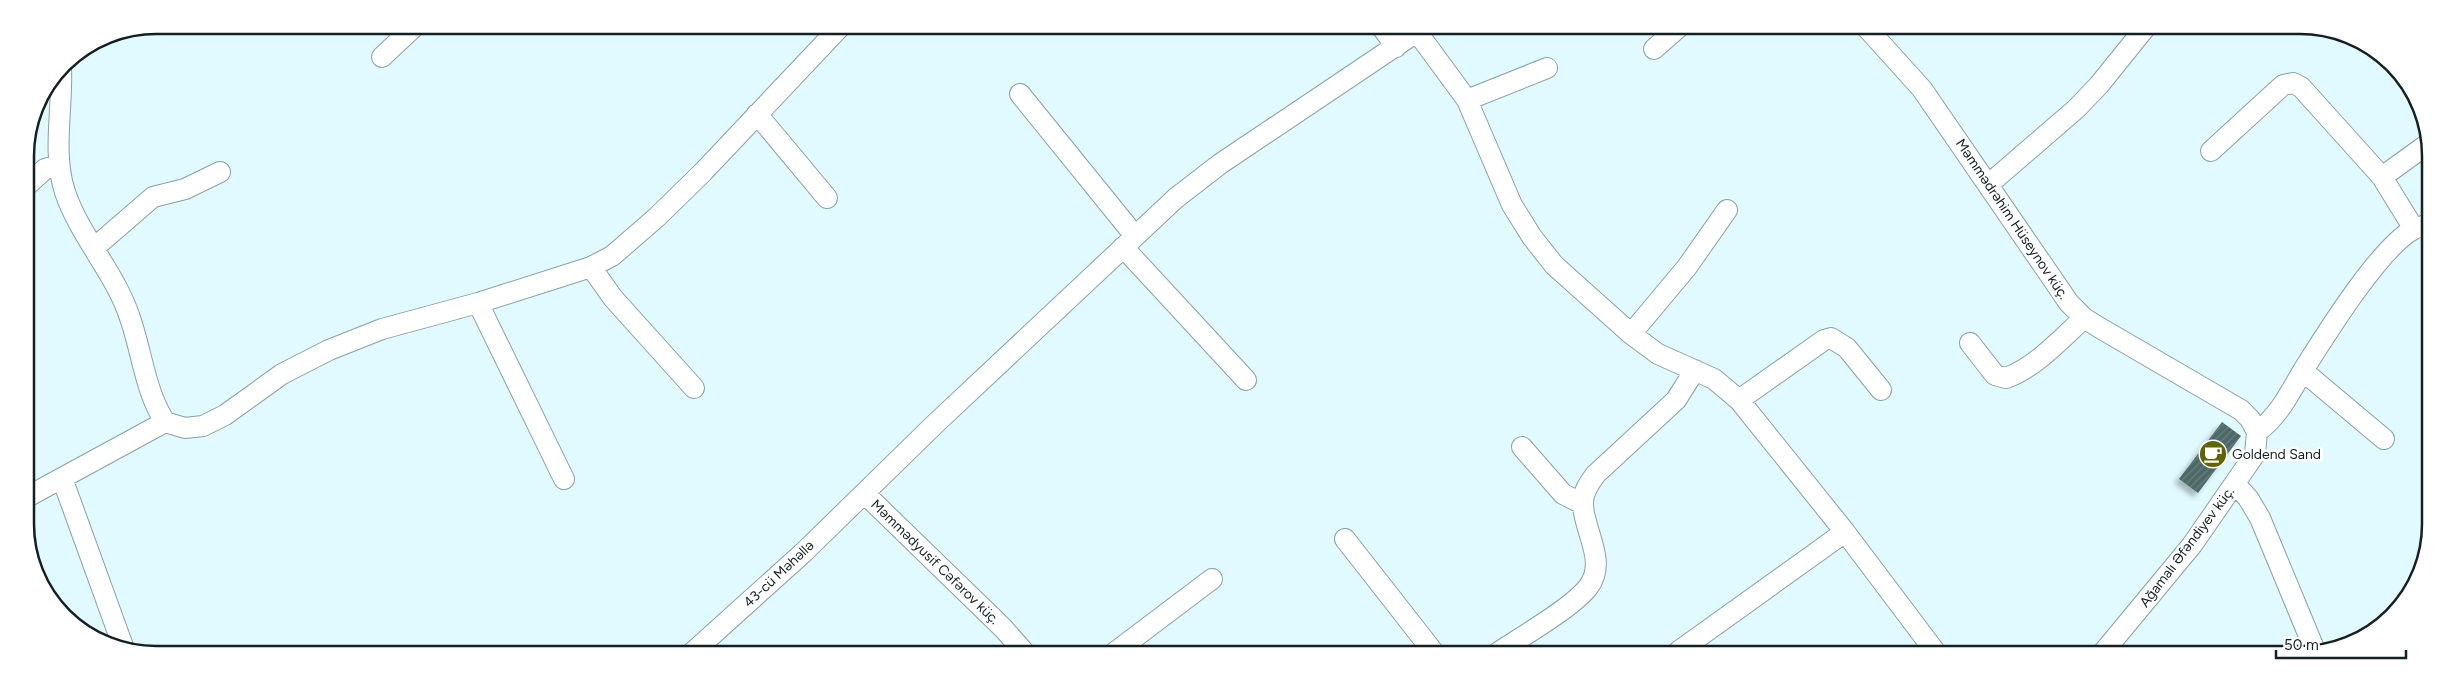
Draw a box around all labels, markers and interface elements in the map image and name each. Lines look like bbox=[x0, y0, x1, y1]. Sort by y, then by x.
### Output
street label: Məmmədrəhim Hüseynov küç. bbox=[1952, 136, 2072, 302]
cafe icon: Goldend Sand bbox=[2198, 439, 2228, 469]
place label: Goldend Sand bbox=[2232, 446, 2321, 463]
street label: Ağamalı Əfəndiyev küç. bbox=[2136, 483, 2238, 611]
street label: Məmmədyusif Cəfərov küç. bbox=[867, 496, 1003, 628]
street label: 43-cü Məhəllə bbox=[740, 537, 818, 611]
scale bar bbox=[2276, 628, 2406, 660]
text: 50 m bbox=[2284, 636, 2319, 654]

